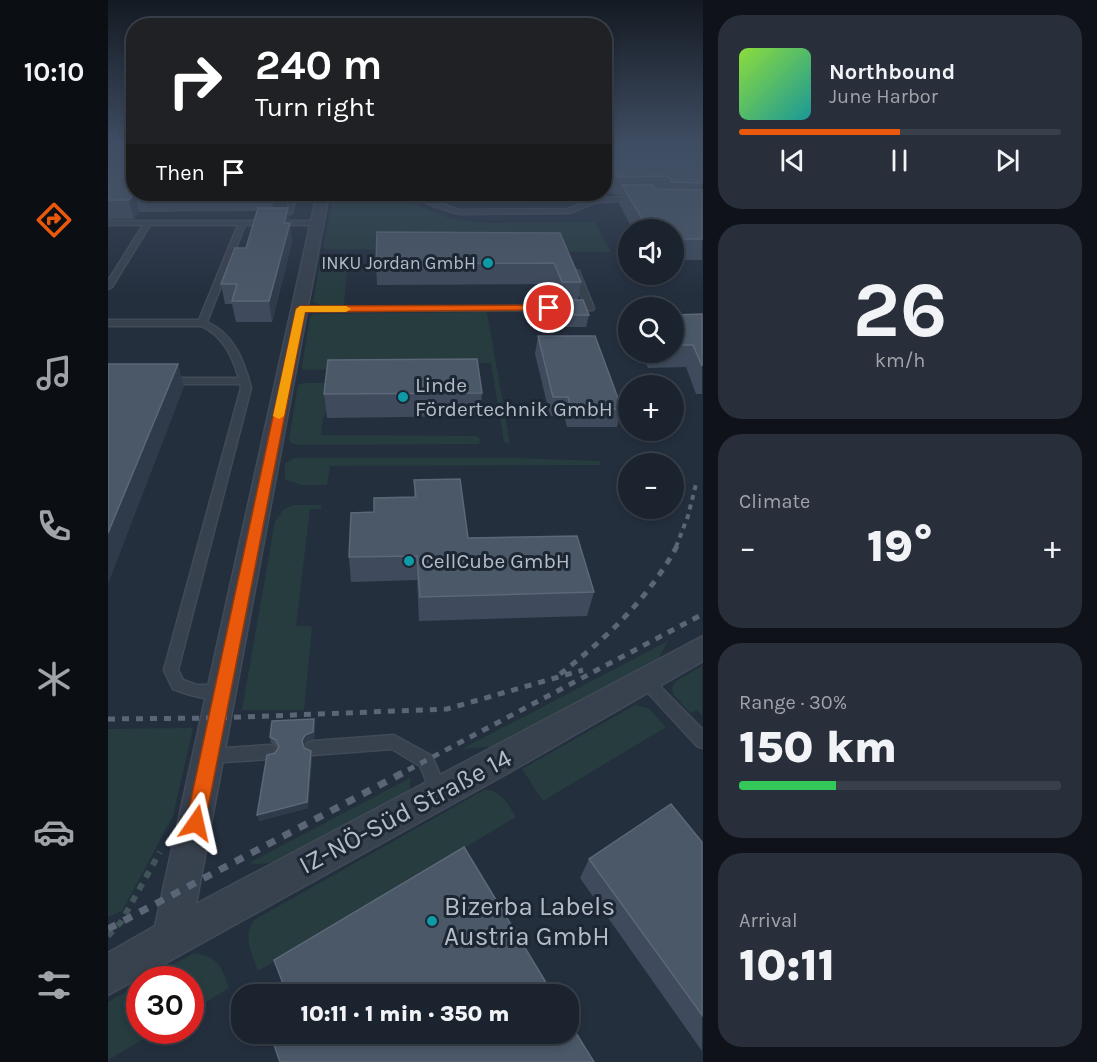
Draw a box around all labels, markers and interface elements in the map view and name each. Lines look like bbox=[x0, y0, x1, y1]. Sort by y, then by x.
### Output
text: 240 m bbox=[255, 40, 382, 90]
icon: right bbox=[156, 42, 234, 120]
text: 10:10 bbox=[24, 56, 84, 88]
text: Northbound bbox=[829, 59, 955, 85]
text: June Harbor bbox=[829, 85, 938, 108]
text: Turn right bbox=[255, 91, 375, 123]
icon: previous bbox=[776, 144, 809, 177]
icon: pause bbox=[883, 144, 916, 177]
icon: next bbox=[991, 144, 1024, 177]
icon: arrive bbox=[217, 156, 250, 189]
text: Then bbox=[156, 160, 205, 186]
icon: directions bbox=[33, 199, 75, 241]
map controls bbox=[618, 219, 684, 519]
button: sound bbox=[618, 219, 684, 285]
place label: INKU Jordan GmbH bbox=[321, 252, 476, 274]
marker: INKU Jordan GmbH bbox=[481, 256, 495, 270]
text: 26 bbox=[853, 264, 947, 356]
pin bbox=[523, 282, 574, 333]
icon: arrive bbox=[532, 291, 565, 324]
button: search bbox=[618, 297, 684, 363]
text: km/h bbox=[875, 349, 925, 372]
icon: music bbox=[33, 352, 75, 394]
place label: Linde Fördertechnik GmbH bbox=[415, 373, 613, 421]
button: + bbox=[618, 375, 684, 441]
marker: Linde Fördertechnik GmbH bbox=[396, 390, 410, 404]
button: − bbox=[618, 453, 684, 519]
text: Climate bbox=[739, 490, 810, 513]
icon: phone bbox=[33, 505, 75, 547]
text: 19° bbox=[867, 520, 933, 572]
text: − bbox=[739, 528, 756, 566]
text: + bbox=[1044, 528, 1061, 566]
place label: CellCube GmbH bbox=[421, 549, 570, 573]
marker: CellCube GmbH bbox=[402, 554, 416, 568]
icon: climate bbox=[33, 658, 75, 700]
text: Range · 30% bbox=[739, 691, 847, 714]
text: 150 km bbox=[739, 721, 897, 773]
street label: IZ-NÖ-Süd Straße 14 bbox=[294, 742, 517, 881]
position arrow bbox=[164, 791, 228, 855]
icon: car bbox=[33, 811, 75, 853]
place label: Bizerba Labels Austria GmbH bbox=[444, 891, 615, 952]
text: Arrival bbox=[739, 909, 798, 932]
marker: Bizerba Labels Austria GmbH bbox=[425, 914, 439, 928]
text: 10:11 bbox=[739, 939, 835, 991]
icon: filters bbox=[33, 964, 75, 1006]
speed limit sign: 30 bbox=[126, 966, 204, 1044]
text: 10:11 · 1 min · 350 m bbox=[300, 1001, 510, 1027]

